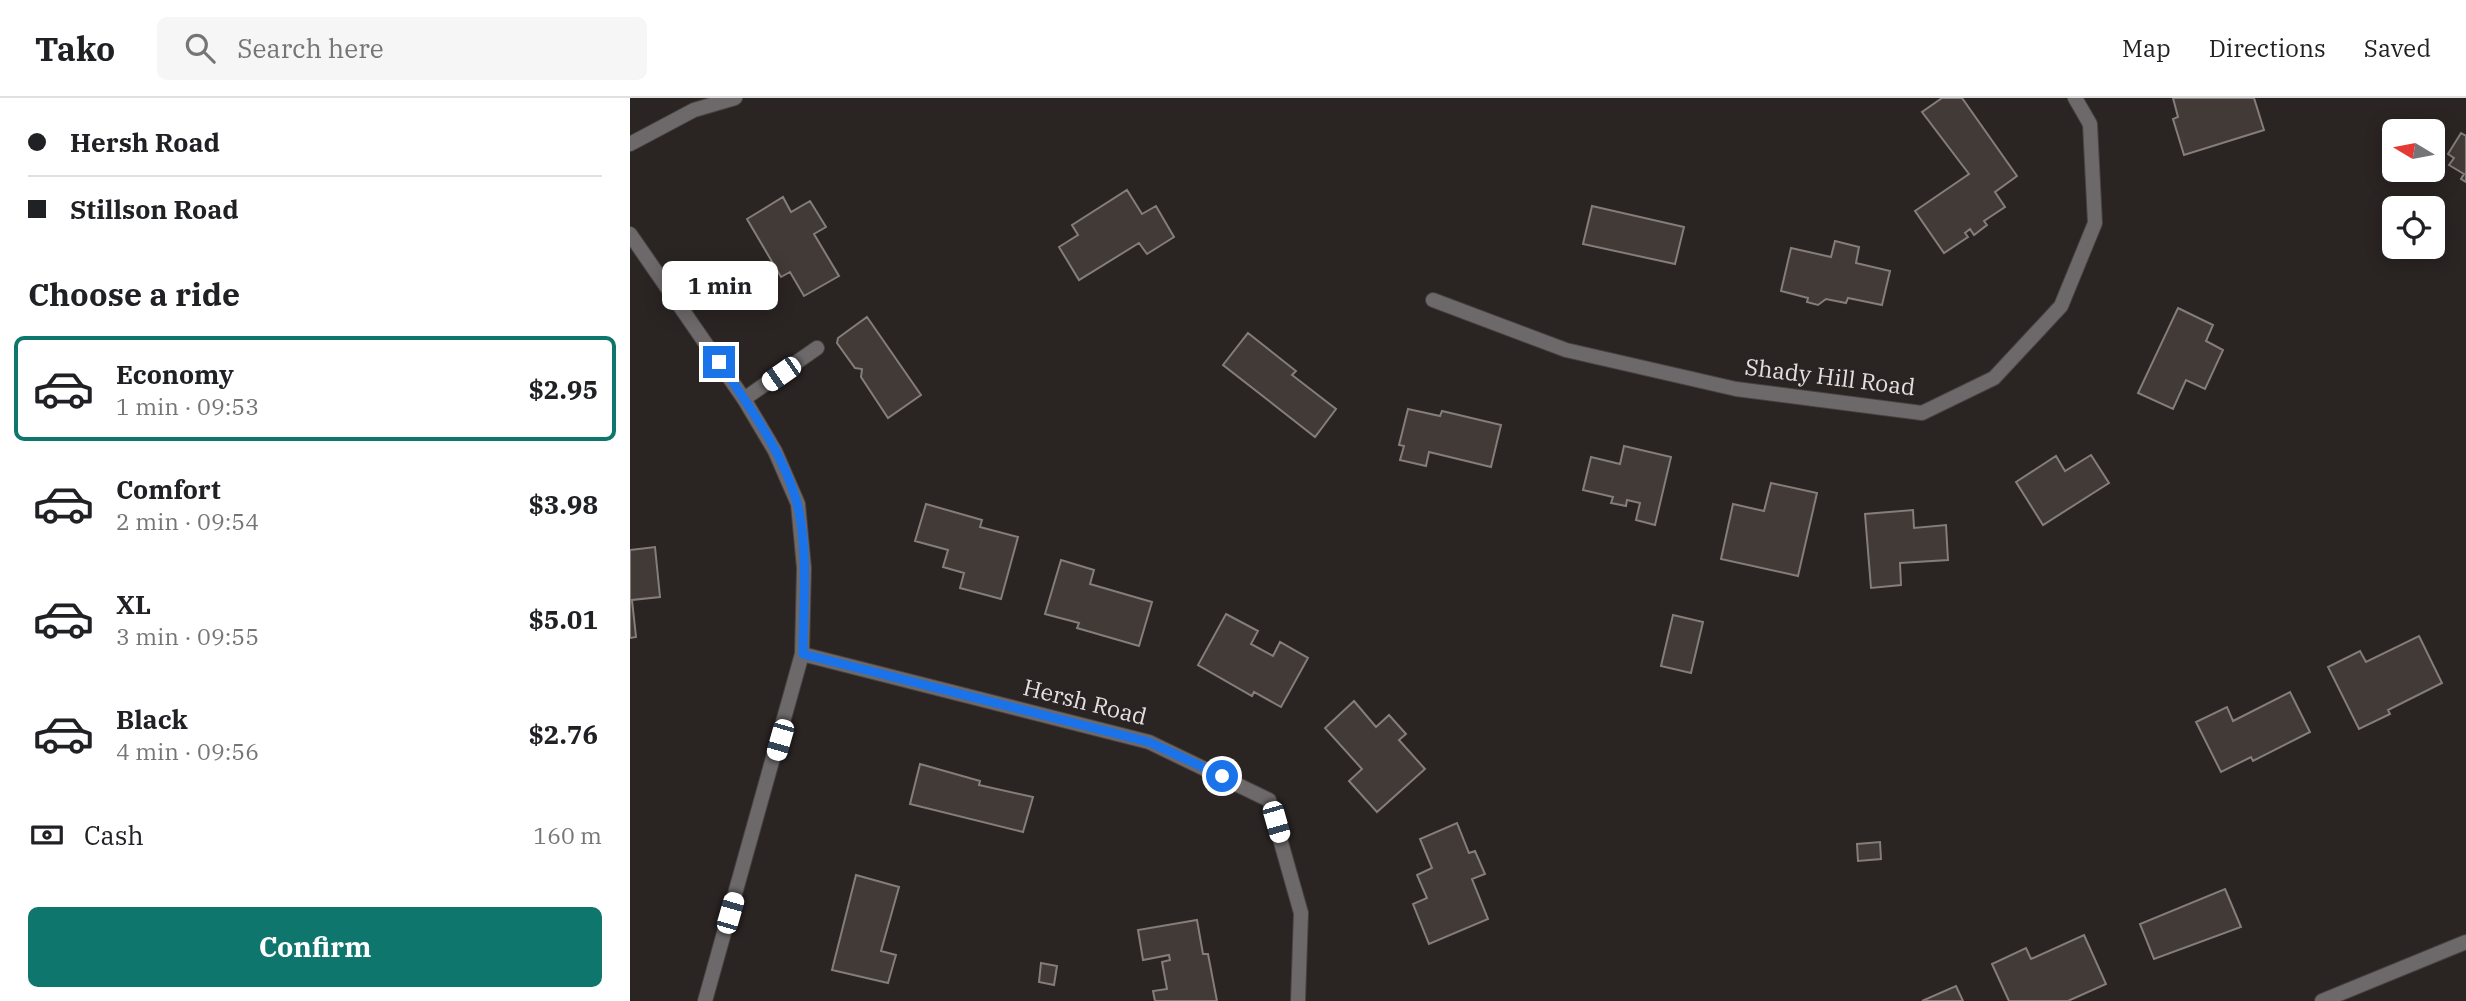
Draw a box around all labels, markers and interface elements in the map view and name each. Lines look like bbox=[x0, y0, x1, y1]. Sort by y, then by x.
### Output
search box bbox=[157, 17, 647, 80]
text: Tako bbox=[35, 27, 115, 70]
icon: search bbox=[181, 29, 219, 67]
text: Search here bbox=[237, 31, 384, 65]
text: Map bbox=[2122, 32, 2171, 64]
text: Directions bbox=[2209, 32, 2326, 64]
text: Saved bbox=[2364, 32, 2431, 64]
north arrow bbox=[2382, 119, 2445, 182]
map controls bbox=[2382, 119, 2445, 259]
text: Hersh Road bbox=[70, 125, 220, 159]
text: Stillson Road bbox=[70, 192, 239, 226]
button: locate bbox=[2382, 196, 2445, 259]
callout: 1 min bbox=[661, 260, 777, 310]
text: 1 min bbox=[688, 270, 752, 300]
text: Choose a ride bbox=[28, 273, 240, 315]
route end bbox=[703, 346, 735, 378]
street label: Shady Hill Road bbox=[1743, 351, 1917, 401]
car bbox=[758, 353, 805, 395]
icon: car bbox=[32, 357, 95, 420]
text: Economy bbox=[116, 357, 234, 391]
text: $2.95 bbox=[528, 372, 598, 406]
text: 1 min · 09:53 bbox=[116, 391, 259, 421]
icon: car bbox=[32, 472, 95, 535]
text: Comfort bbox=[116, 472, 221, 506]
text: $3.98 bbox=[528, 487, 598, 521]
text: 2 min · 09:54 bbox=[116, 506, 259, 536]
icon: car bbox=[32, 587, 95, 650]
text: XL bbox=[116, 587, 151, 621]
text: $5.01 bbox=[528, 602, 598, 636]
text: 3 min · 09:55 bbox=[116, 621, 259, 651]
street label: Hersh Road bbox=[1020, 671, 1150, 731]
icon: car bbox=[32, 702, 95, 765]
text: Black bbox=[116, 702, 188, 736]
text: $2.76 bbox=[528, 717, 598, 751]
car bbox=[765, 717, 796, 763]
text: 4 min · 09:56 bbox=[116, 736, 259, 766]
route start bbox=[1206, 760, 1238, 792]
car bbox=[1261, 799, 1292, 845]
icon: cash bbox=[28, 816, 66, 854]
text: Cash bbox=[84, 818, 144, 852]
text: 160 m bbox=[533, 820, 602, 850]
car bbox=[715, 890, 746, 936]
button: Confirm bbox=[28, 907, 602, 987]

